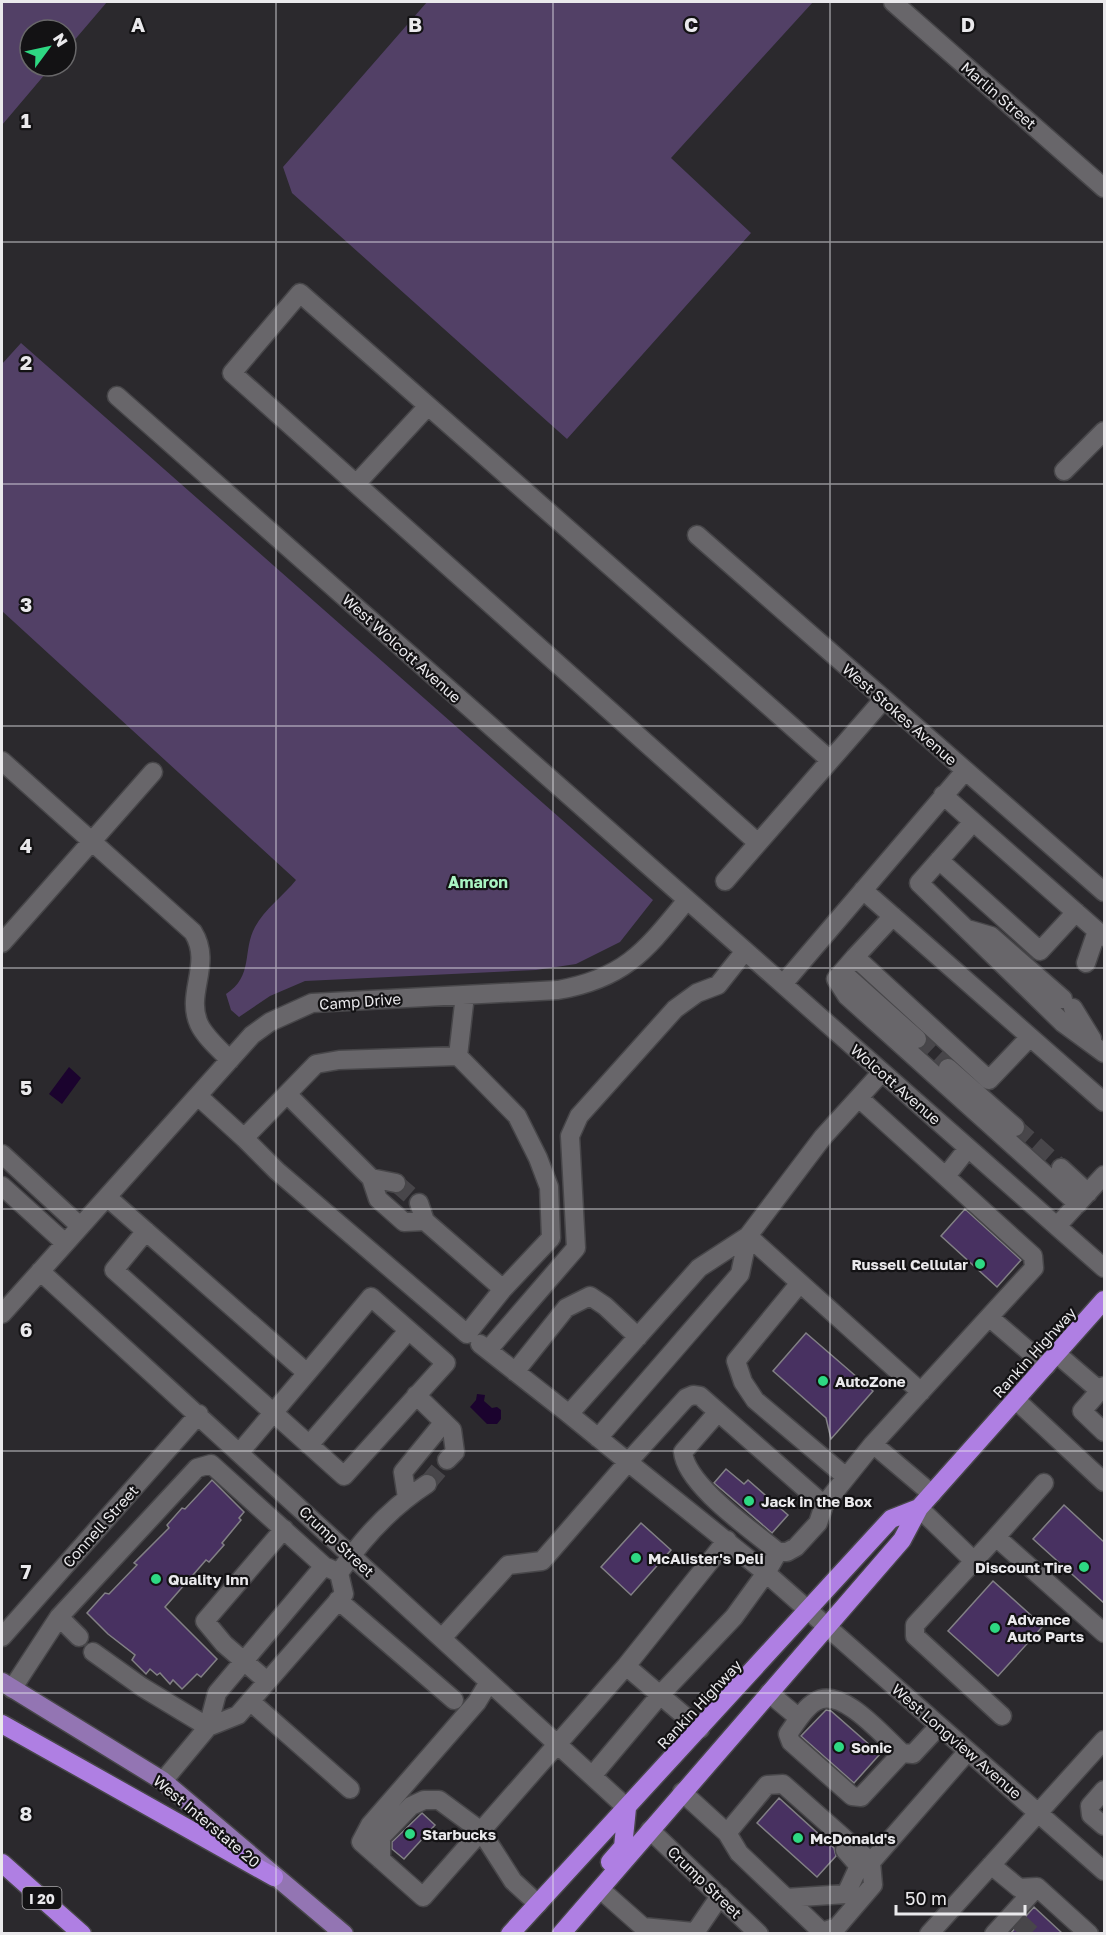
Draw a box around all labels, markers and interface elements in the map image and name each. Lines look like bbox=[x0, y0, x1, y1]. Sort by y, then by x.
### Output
text: A bbox=[131, 12, 145, 36]
text: B bbox=[408, 12, 422, 36]
text: C bbox=[684, 12, 698, 36]
text: D bbox=[961, 12, 975, 36]
north arrow bbox=[18, 18, 78, 78]
text: N bbox=[49, 29, 72, 50]
street label: Marlin Street bbox=[958, 58, 1040, 132]
text: 1 bbox=[21, 108, 31, 132]
text: 2 bbox=[20, 350, 32, 374]
street label: West Wolcott Avenue bbox=[339, 590, 465, 706]
text: 3 bbox=[20, 592, 32, 616]
street label: West Stokes Avenue bbox=[839, 659, 961, 769]
text: 4 bbox=[20, 833, 32, 857]
district label: Amaron bbox=[448, 872, 508, 892]
street label: Camp Drive bbox=[318, 989, 402, 1013]
street label: Wolcott Avenue bbox=[847, 1040, 945, 1128]
text: 5 bbox=[20, 1075, 32, 1099]
place label: Russell Cellular bbox=[851, 1255, 968, 1273]
marker: Russell Cellular bbox=[973, 1257, 987, 1271]
street label: Rankin Highway bbox=[989, 1303, 1080, 1401]
text: 6 bbox=[20, 1317, 32, 1341]
place label: AutoZone bbox=[835, 1372, 906, 1390]
marker: AutoZone bbox=[816, 1374, 830, 1388]
street label: Connell Street bbox=[58, 1481, 142, 1571]
place label: Jack in the Box bbox=[761, 1492, 872, 1510]
marker: Jack in the Box bbox=[742, 1494, 756, 1508]
street label: Crump Street bbox=[296, 1502, 378, 1580]
place label: McAlister's Deli bbox=[648, 1549, 764, 1567]
marker: McAlister's Deli bbox=[629, 1551, 643, 1565]
place label: Discount Tire bbox=[975, 1558, 1072, 1576]
text: 7 bbox=[21, 1559, 32, 1583]
marker: Discount Tire bbox=[1077, 1560, 1091, 1574]
place label: Quality Inn bbox=[168, 1570, 248, 1588]
marker: Quality Inn bbox=[149, 1572, 163, 1586]
place label: Advance Auto Parts bbox=[1007, 1610, 1084, 1645]
marker: Advance Auto Parts bbox=[988, 1621, 1002, 1635]
street label: Rankin Highway bbox=[653, 1655, 745, 1752]
street label: West Longview Avenue bbox=[889, 1680, 1026, 1802]
place label: Sonic bbox=[851, 1738, 892, 1756]
marker: Sonic bbox=[832, 1740, 846, 1754]
street label: West Interstate 20 bbox=[150, 1771, 264, 1871]
text: 8 bbox=[20, 1801, 32, 1825]
place label: Starbucks bbox=[422, 1825, 496, 1843]
marker: Starbucks bbox=[403, 1827, 417, 1841]
place label: McDonald's bbox=[810, 1829, 896, 1847]
marker: McDonald's bbox=[791, 1831, 805, 1845]
street label: Crump Street bbox=[664, 1842, 746, 1922]
scale bar bbox=[896, 1878, 1025, 1916]
road number: I 20 bbox=[22, 1887, 62, 1909]
text: 50 m bbox=[905, 1887, 947, 1909]

